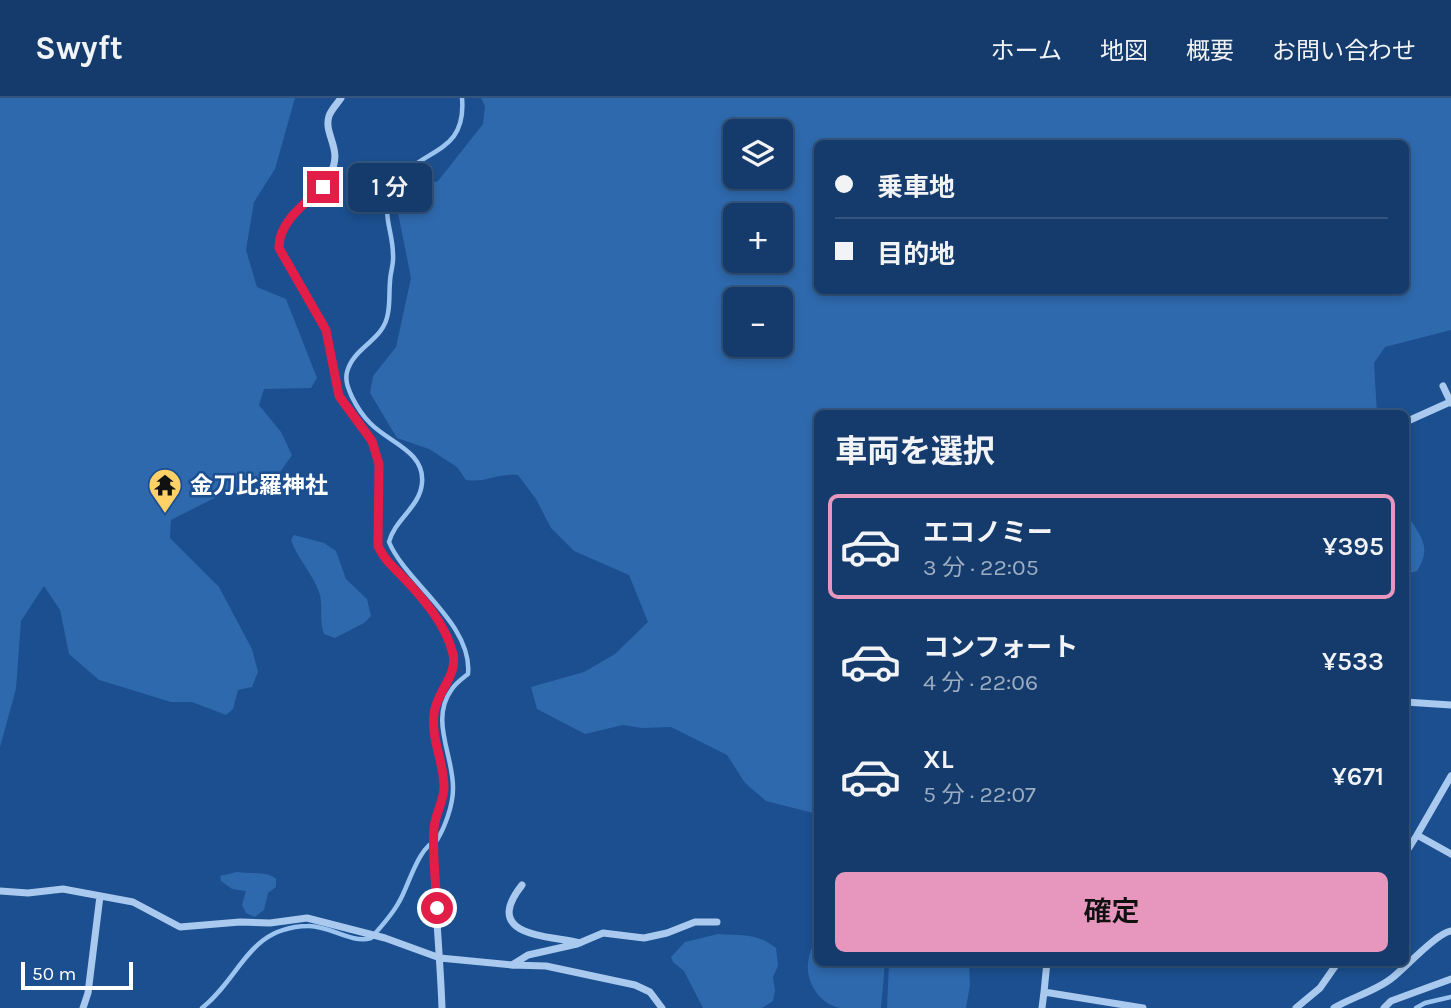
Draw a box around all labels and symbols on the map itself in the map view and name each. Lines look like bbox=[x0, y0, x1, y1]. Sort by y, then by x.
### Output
callout: 1 分 bbox=[348, 162, 432, 212]
route end bbox=[307, 171, 339, 203]
temple icon: 金刀比羅神社 bbox=[146, 466, 184, 515]
place label: 金刀比羅神社 bbox=[190, 472, 328, 499]
route start bbox=[421, 892, 453, 924]
scale bar bbox=[21, 959, 133, 991]

